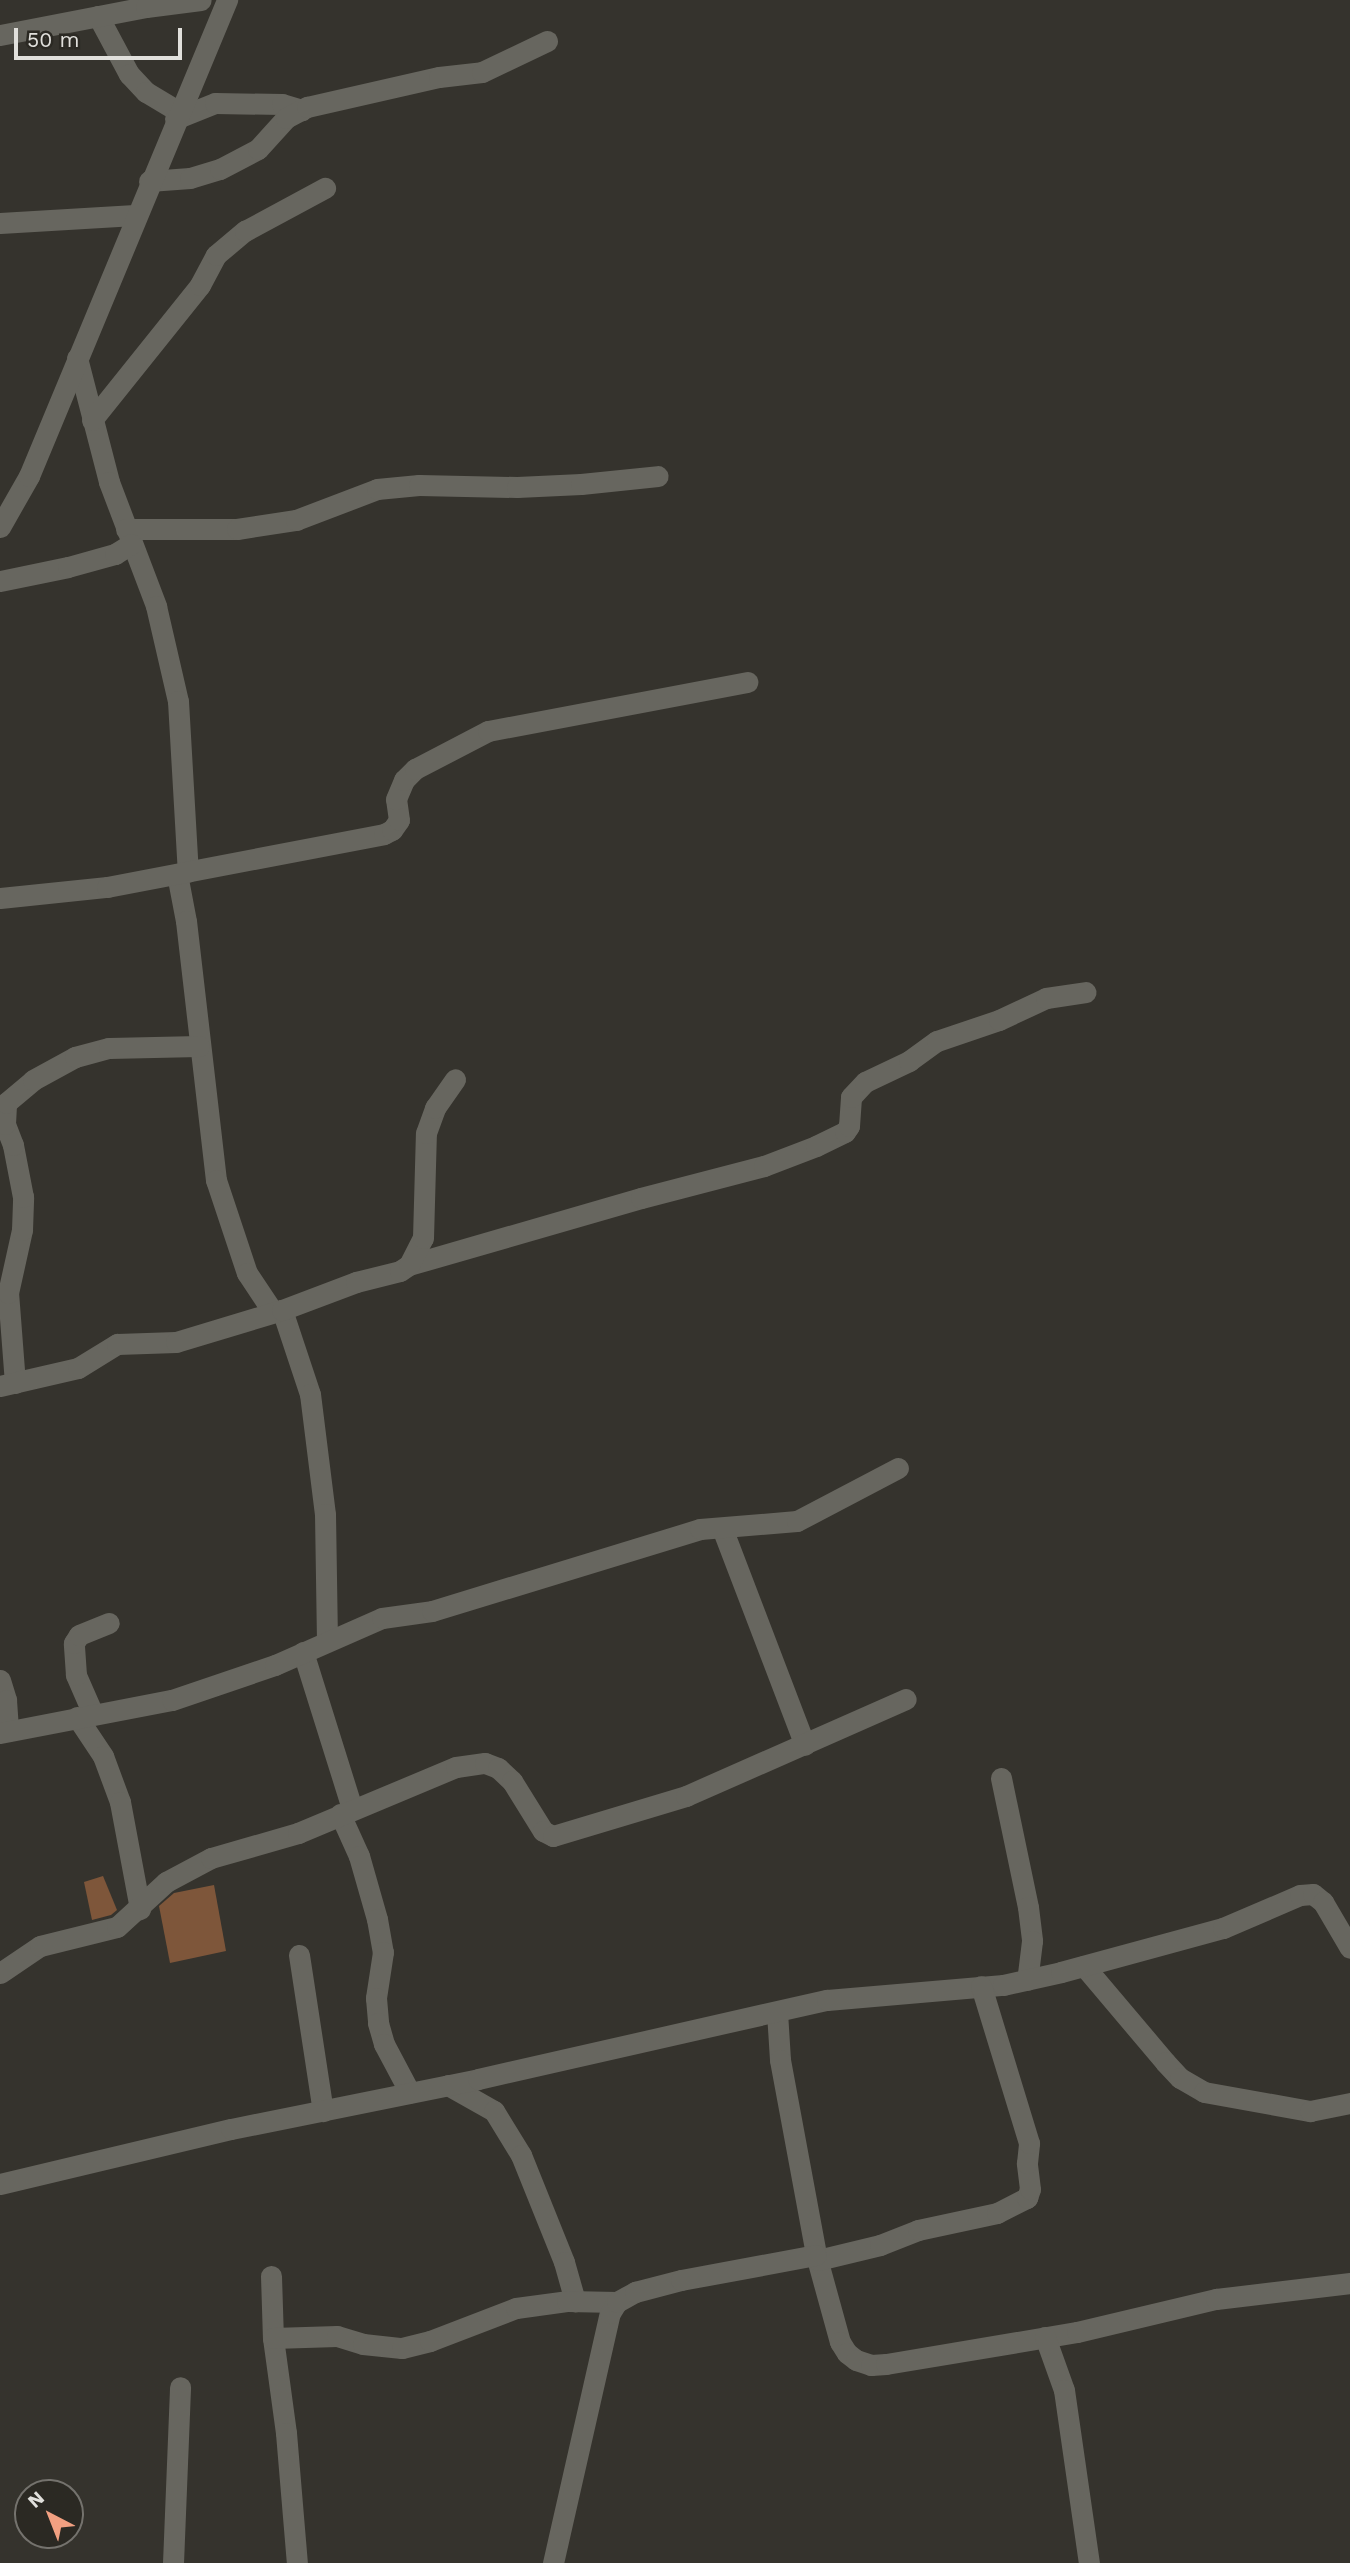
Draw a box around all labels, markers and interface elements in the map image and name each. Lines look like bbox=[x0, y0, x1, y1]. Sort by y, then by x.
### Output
scale bar bbox=[18, 14, 186, 58]
text: 50 m bbox=[27, 27, 79, 52]
north arrow bbox=[14, 2479, 84, 2549]
text: N bbox=[23, 2486, 49, 2513]

